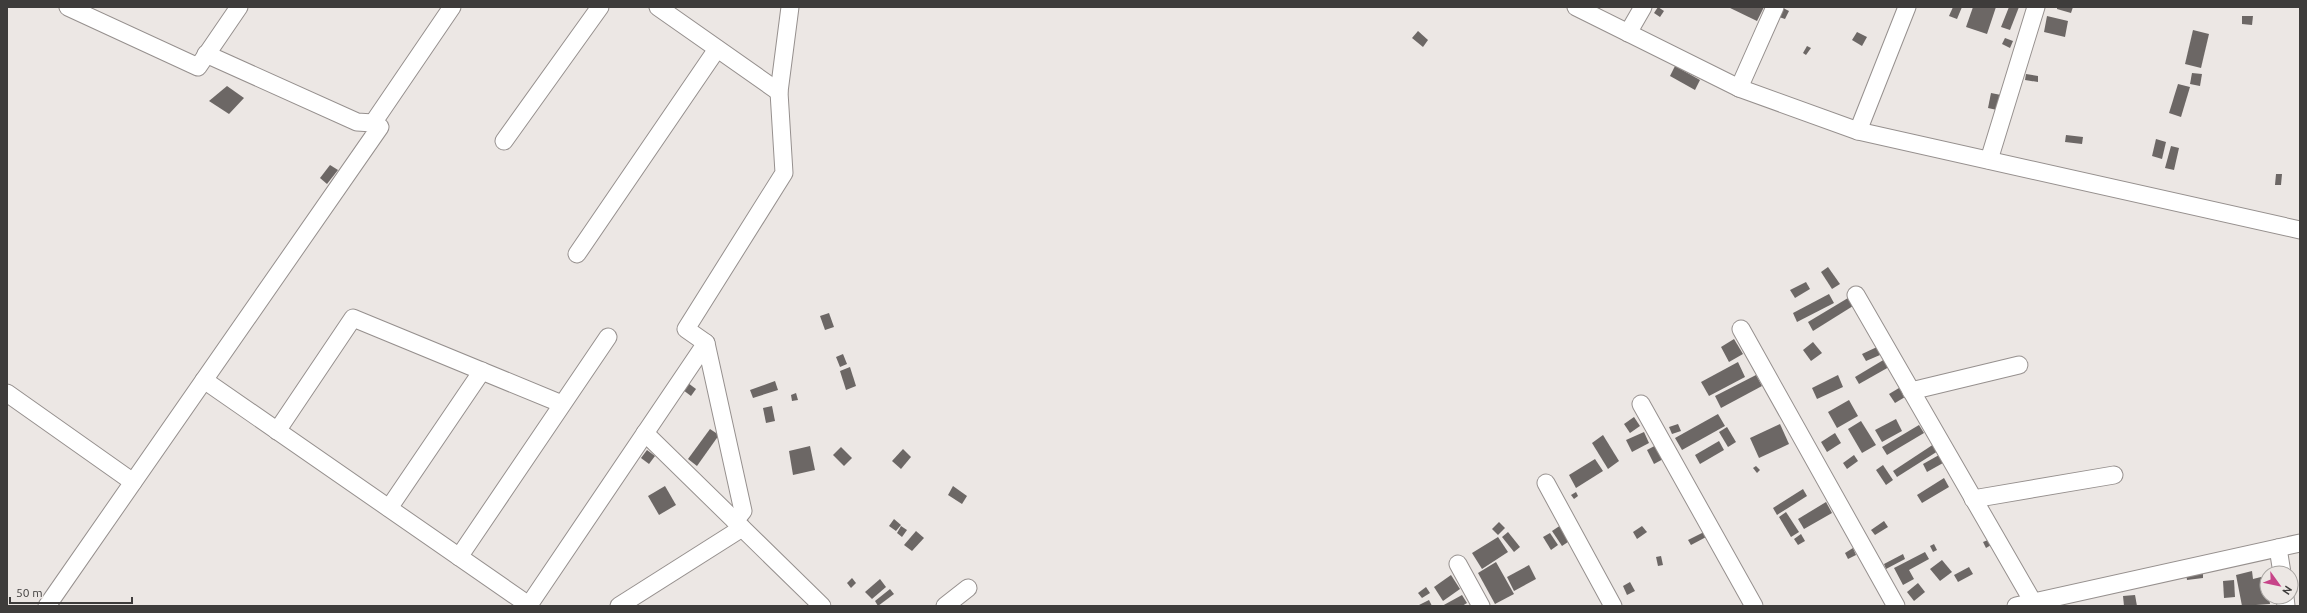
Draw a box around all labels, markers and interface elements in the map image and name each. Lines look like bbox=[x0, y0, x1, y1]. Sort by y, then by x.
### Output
north arrow bbox=[2259, 565, 2299, 605]
scale bar bbox=[10, 579, 132, 605]
text: N bbox=[2280, 584, 2295, 597]
text: 50 m bbox=[16, 586, 43, 599]

